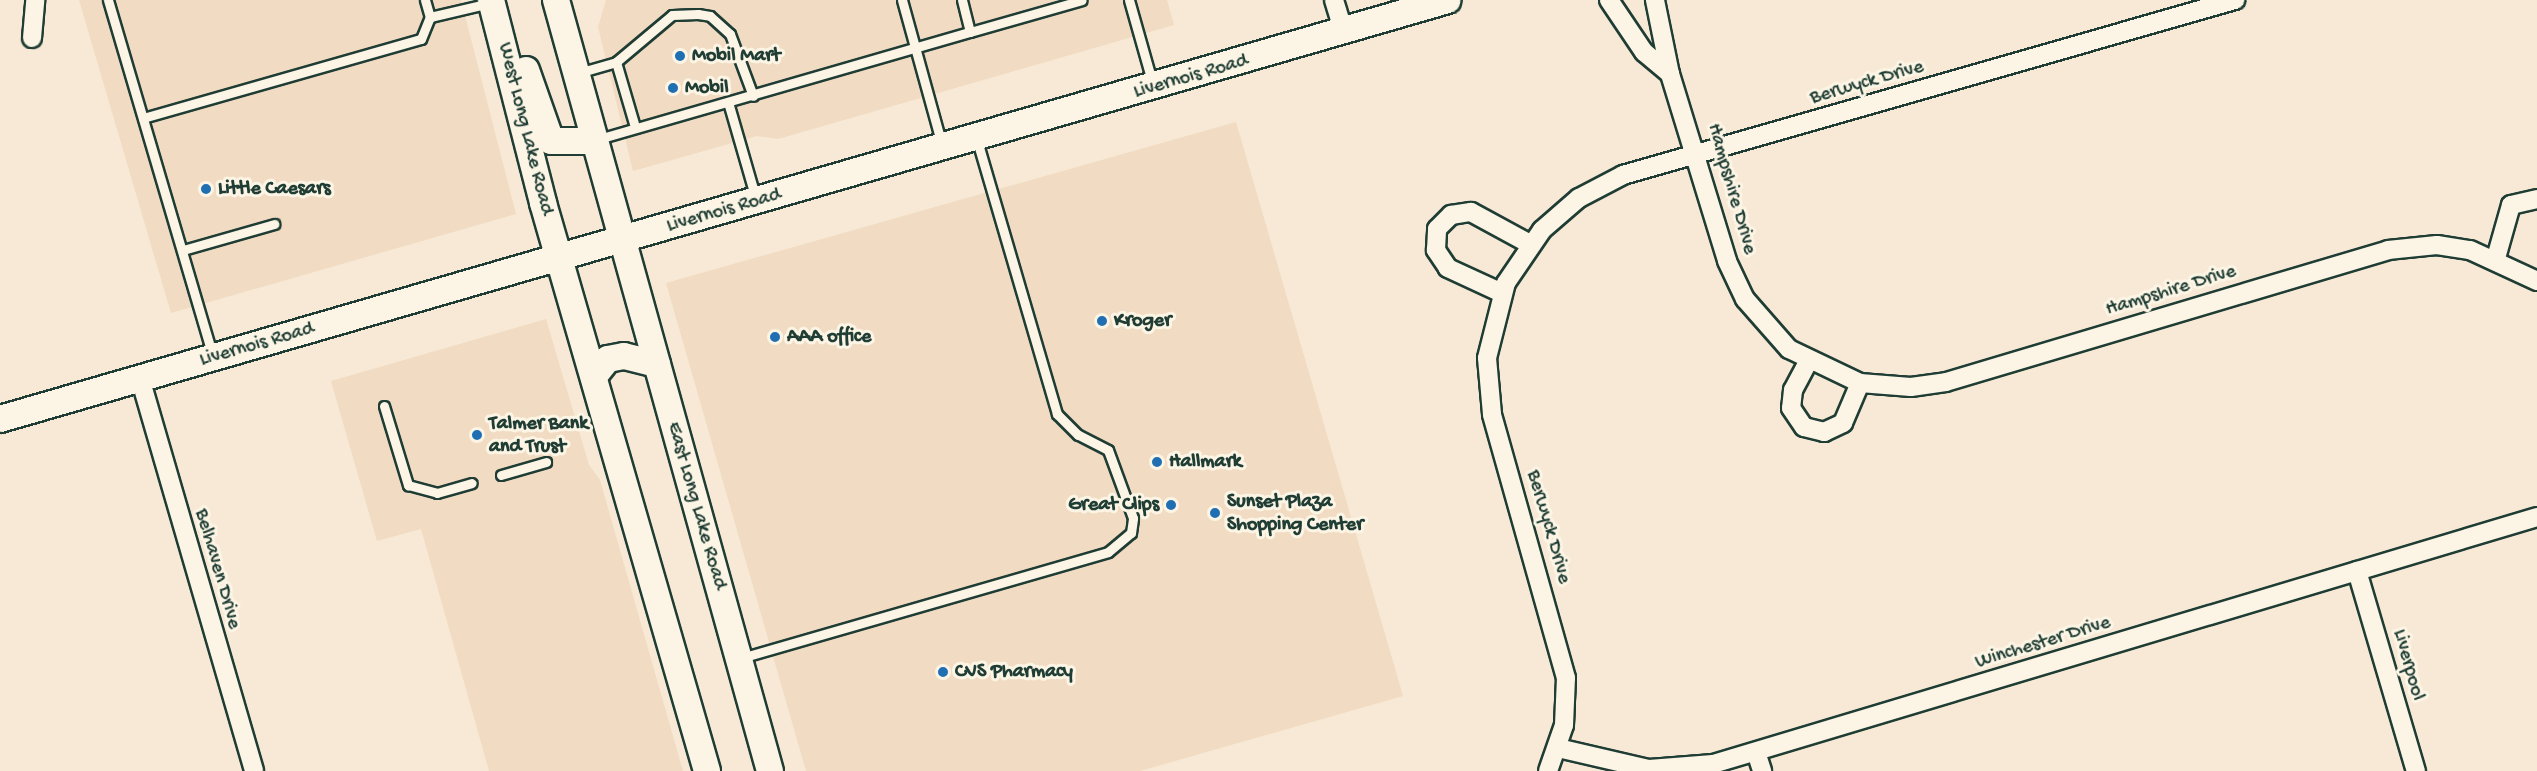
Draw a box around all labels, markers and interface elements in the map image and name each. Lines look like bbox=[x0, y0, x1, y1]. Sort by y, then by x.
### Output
street label: West Long Lake Road bbox=[492, 40, 558, 218]
place label: Mobil Mart bbox=[692, 44, 781, 68]
marker: Mobil Mart bbox=[673, 49, 687, 63]
street label: Livernois Road bbox=[1131, 49, 1251, 105]
street label: Berwyck Drive bbox=[1807, 55, 1927, 111]
place label: Mobil bbox=[685, 76, 729, 100]
marker: Mobil bbox=[666, 81, 680, 95]
street label: Hampshire Drive bbox=[1701, 121, 1761, 257]
place label: Little Caesars bbox=[218, 177, 331, 201]
marker: Little Caesars bbox=[199, 182, 213, 196]
street label: Livernois Road bbox=[664, 183, 784, 239]
street label: Hampshire Drive bbox=[2103, 260, 2239, 322]
place label: Kroger bbox=[1114, 309, 1171, 333]
marker: Kroger bbox=[1095, 314, 1109, 328]
street label: Livernois Road bbox=[197, 317, 317, 373]
place label: AAA office bbox=[787, 325, 871, 349]
marker: AAA office bbox=[768, 330, 782, 344]
place label: Talmer Bank and Trust bbox=[489, 412, 588, 459]
street label: East Long Lake Road bbox=[661, 419, 731, 593]
marker: Talmer Bank and Trust bbox=[470, 428, 484, 442]
place label: Hallmark bbox=[1169, 450, 1242, 474]
marker: Hallmark bbox=[1150, 455, 1164, 469]
street label: Berwyck Drive bbox=[1520, 467, 1576, 587]
place label: Sunset Plaza Shopping Center bbox=[1227, 490, 1363, 537]
place label: Great Clips bbox=[1068, 493, 1159, 517]
marker: Great Clips bbox=[1164, 498, 1178, 512]
street label: Belhaven Drive bbox=[188, 506, 246, 632]
marker: Sunset Plaza Shopping Center bbox=[1208, 506, 1222, 520]
street label: Winchester Drive bbox=[1973, 611, 2113, 675]
street label: Liverpool bbox=[2386, 627, 2430, 703]
place label: CVS Pharmacy bbox=[955, 660, 1073, 684]
marker: CVS Pharmacy bbox=[936, 665, 950, 679]

